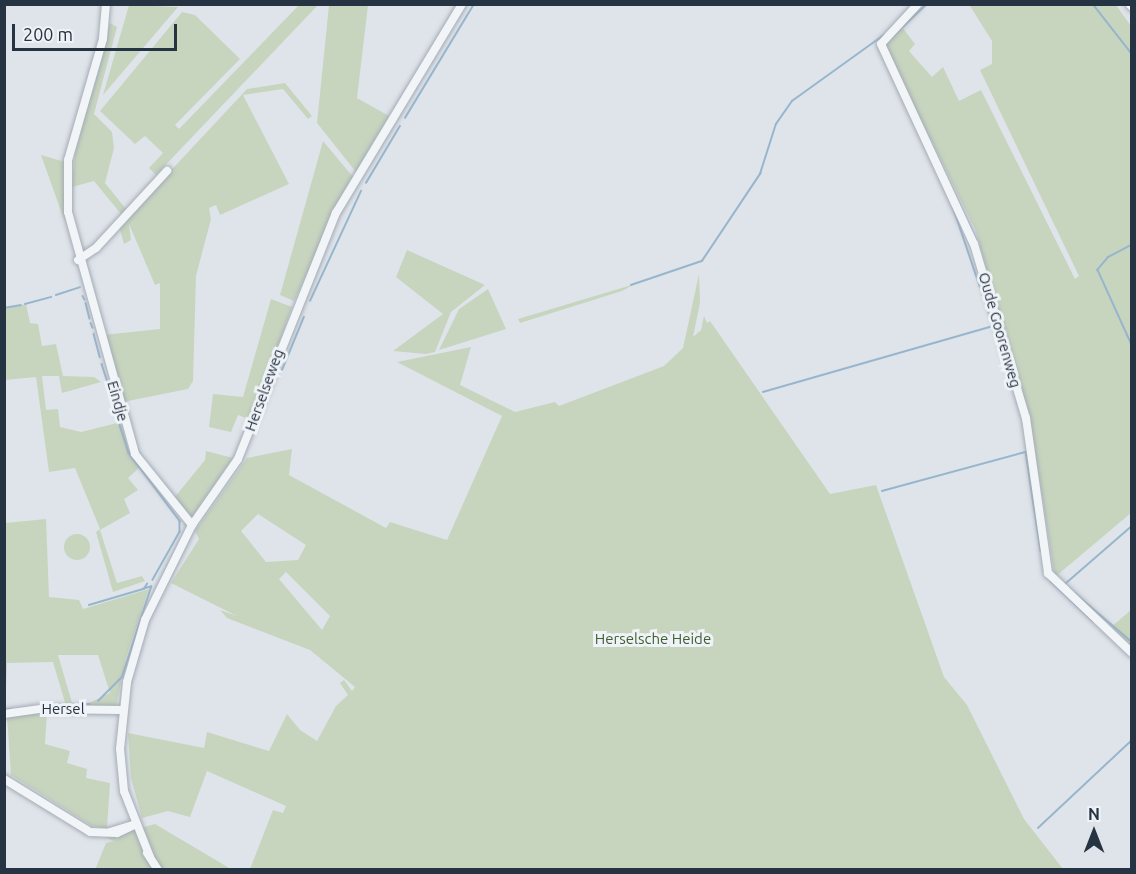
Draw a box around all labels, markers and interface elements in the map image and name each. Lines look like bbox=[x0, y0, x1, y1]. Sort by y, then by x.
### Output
scale bar bbox=[15, 12, 180, 50]
text: 200 m bbox=[23, 24, 73, 44]
street label: Oude Goorenweg bbox=[975, 270, 1025, 390]
street label: Herselseweg bbox=[241, 346, 287, 434]
street label: Eindje bbox=[104, 379, 132, 423]
park label: Herselsche Heide bbox=[595, 630, 711, 648]
street label: Hersel bbox=[41, 700, 85, 718]
north arrow bbox=[1064, 802, 1124, 862]
text: N bbox=[1088, 805, 1100, 823]

